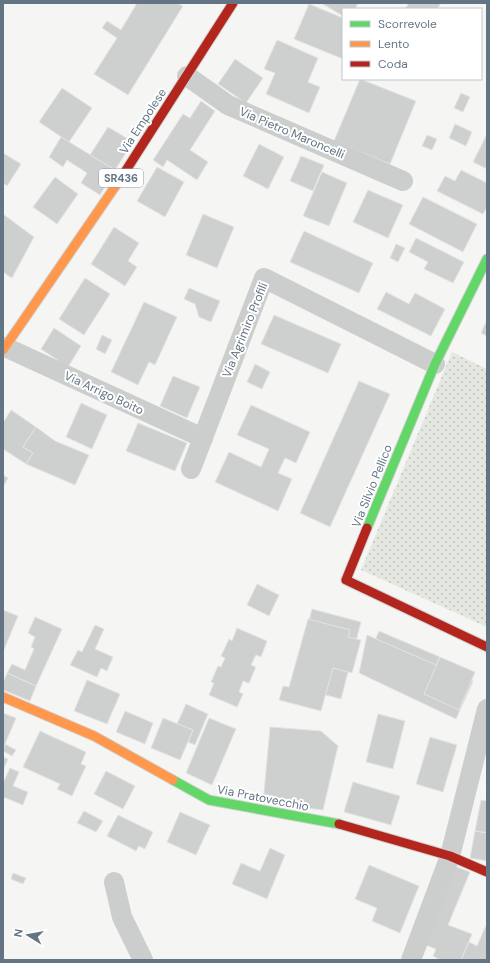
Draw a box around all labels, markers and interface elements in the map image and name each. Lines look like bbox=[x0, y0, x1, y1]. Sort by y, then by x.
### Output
legend bbox=[342, 8, 482, 80]
text: Scorrevole bbox=[378, 16, 437, 32]
text: Lento bbox=[378, 36, 409, 52]
text: Coda bbox=[378, 56, 408, 72]
street label: Via Empolese bbox=[116, 85, 170, 157]
street label: Via Pietro Maroncelli bbox=[237, 104, 347, 162]
road number: SR436 bbox=[99, 169, 143, 187]
street label: Via Agrimiro Profili bbox=[219, 280, 271, 380]
street label: Via Arrigo Boito bbox=[62, 368, 146, 418]
street label: Via Silvio Pellico bbox=[348, 442, 396, 530]
street label: Via Pratovecchio bbox=[216, 781, 310, 815]
north arrow bbox=[8, 915, 48, 955]
text: N bbox=[11, 928, 26, 938]

